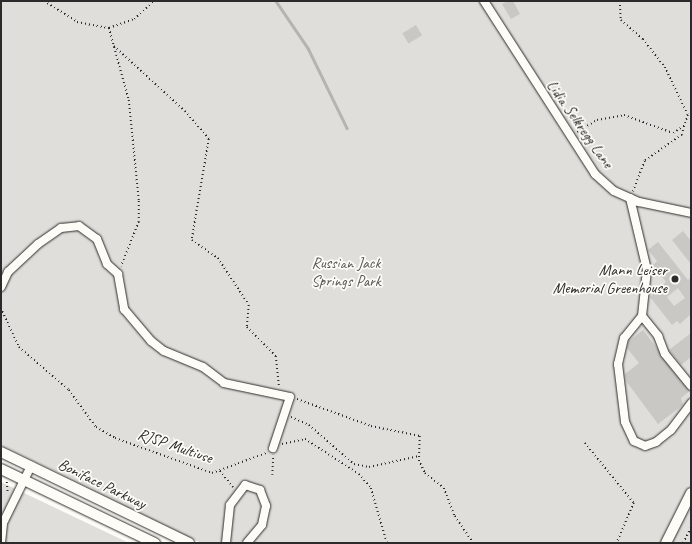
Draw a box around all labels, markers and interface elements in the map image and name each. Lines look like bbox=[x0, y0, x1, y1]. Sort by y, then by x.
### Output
street label: Lidia Selkregg Lane bbox=[542, 76, 618, 172]
park label: Russian Jack Springs Park bbox=[311, 253, 381, 291]
place label: Mann Leiser Memorial Greenhouse bbox=[553, 260, 667, 298]
marker: Mann Leiser Memorial Greenhouse bbox=[670, 274, 680, 284]
street label: RJSP Multiuse bbox=[135, 424, 215, 468]
street label: Boniface Parkway bbox=[55, 454, 149, 514]

